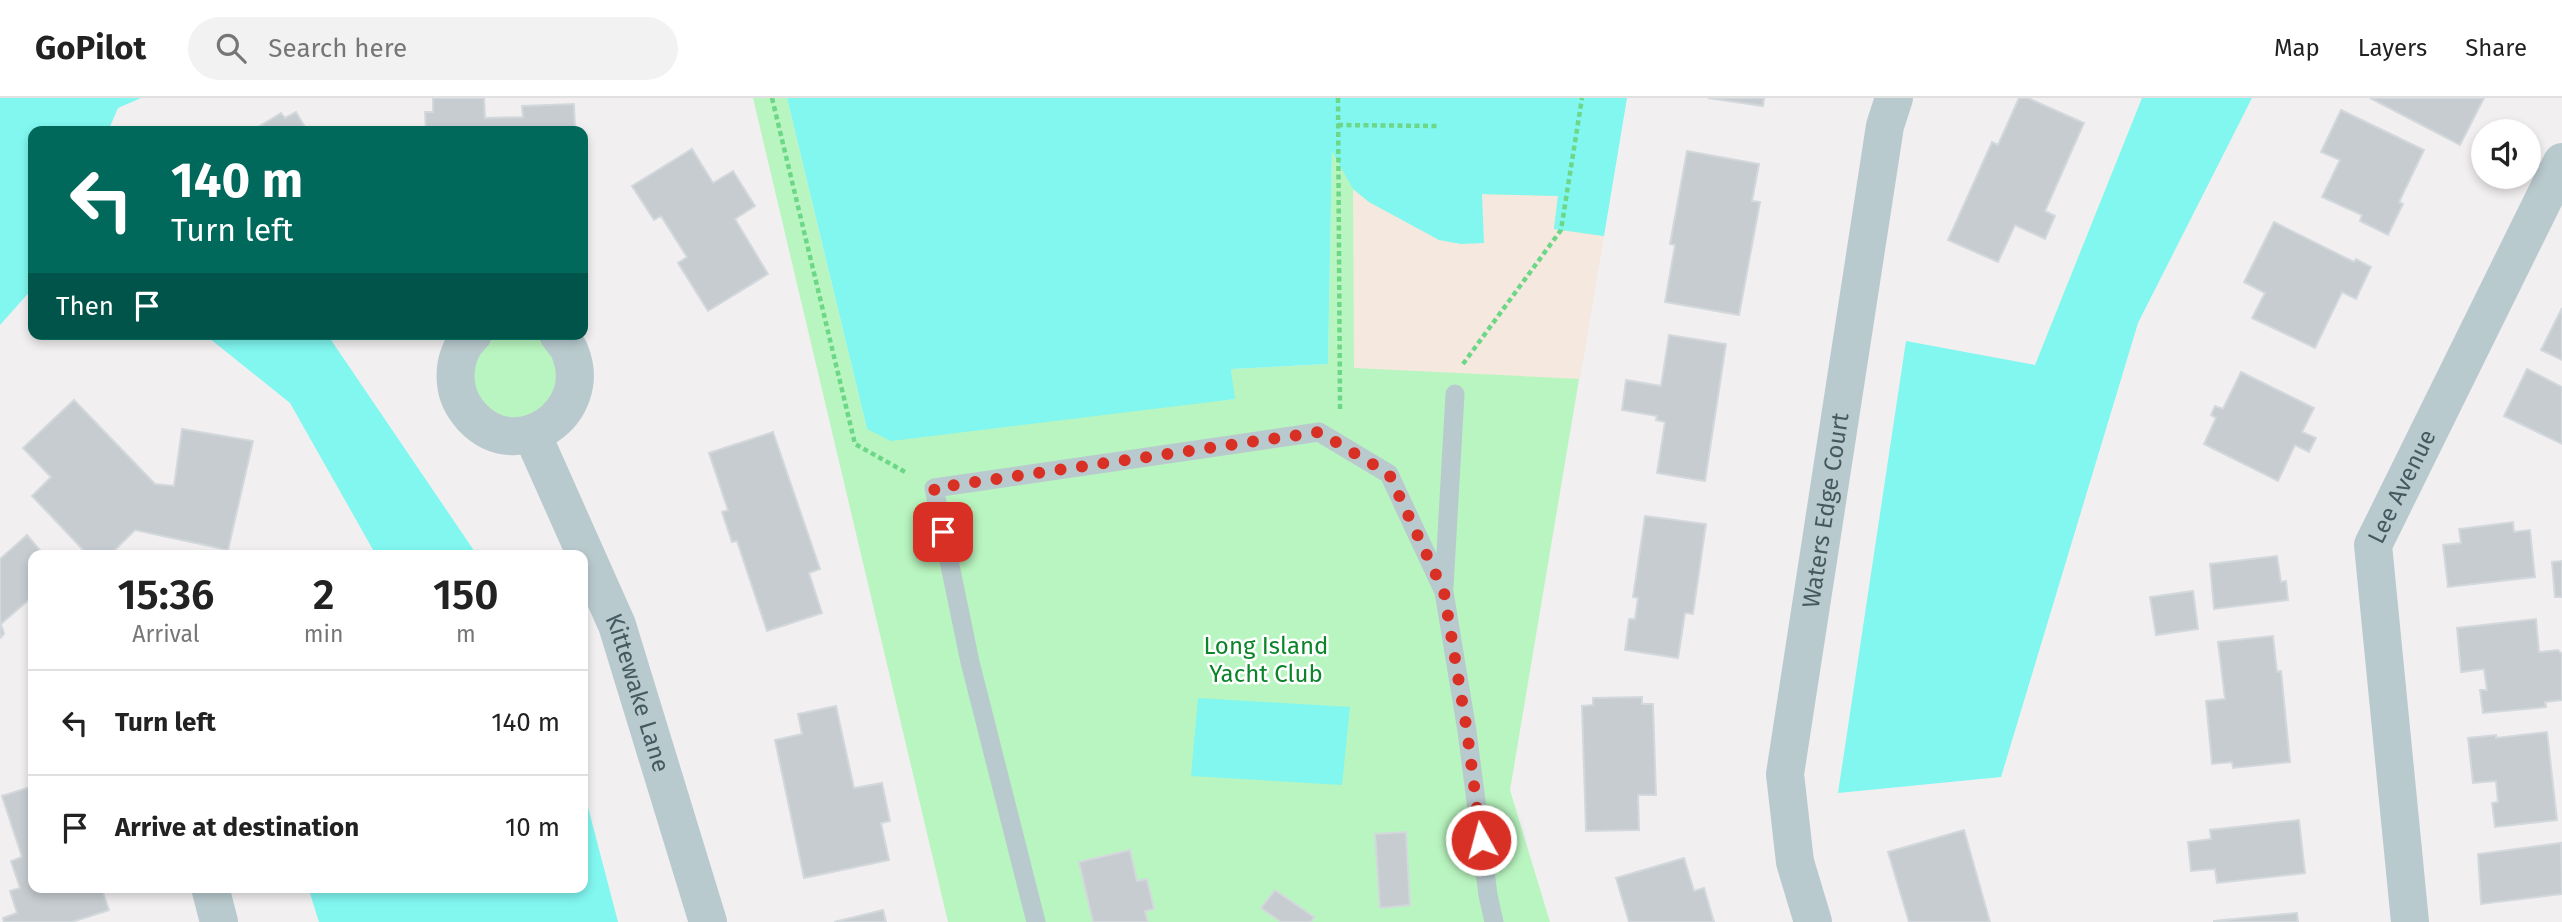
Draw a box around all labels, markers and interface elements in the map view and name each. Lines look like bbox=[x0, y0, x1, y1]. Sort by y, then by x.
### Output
search box bbox=[188, 17, 678, 80]
text: GoPilot bbox=[35, 28, 146, 68]
icon: search bbox=[212, 29, 250, 67]
text: Search here bbox=[268, 33, 407, 64]
text: Map bbox=[2274, 34, 2320, 62]
text: Layers bbox=[2358, 34, 2427, 62]
text: Share bbox=[2465, 34, 2527, 62]
map controls bbox=[2471, 119, 2541, 189]
button: sound bbox=[2471, 119, 2541, 189]
text: 140 m bbox=[171, 151, 303, 210]
icon: left bbox=[56, 154, 147, 245]
text: Turn left bbox=[171, 211, 293, 249]
icon: arrive bbox=[128, 287, 166, 325]
text: Then bbox=[56, 291, 114, 322]
street label: Waters Edge Court bbox=[1797, 410, 1855, 610]
street label: Lee Avenue bbox=[2362, 425, 2442, 548]
pin bbox=[913, 502, 973, 562]
icon: arrive bbox=[924, 513, 962, 551]
text: 15:36 bbox=[117, 570, 214, 620]
text: 2 bbox=[313, 570, 334, 620]
text: 150 bbox=[433, 570, 499, 620]
street label: Kittewake Lane bbox=[600, 609, 675, 776]
text: Arrival bbox=[132, 620, 200, 648]
text: min bbox=[304, 620, 344, 648]
text: m bbox=[456, 620, 476, 648]
park label: Long Island Yacht Club bbox=[1204, 632, 1328, 688]
icon: left bbox=[56, 704, 94, 742]
text: Turn left bbox=[115, 707, 216, 738]
text: 140 m bbox=[491, 707, 560, 738]
position arrow bbox=[1444, 803, 1518, 877]
icon: arrive bbox=[56, 809, 94, 847]
text: Arrive at destination bbox=[115, 812, 359, 843]
text: 10 m bbox=[505, 812, 560, 843]

